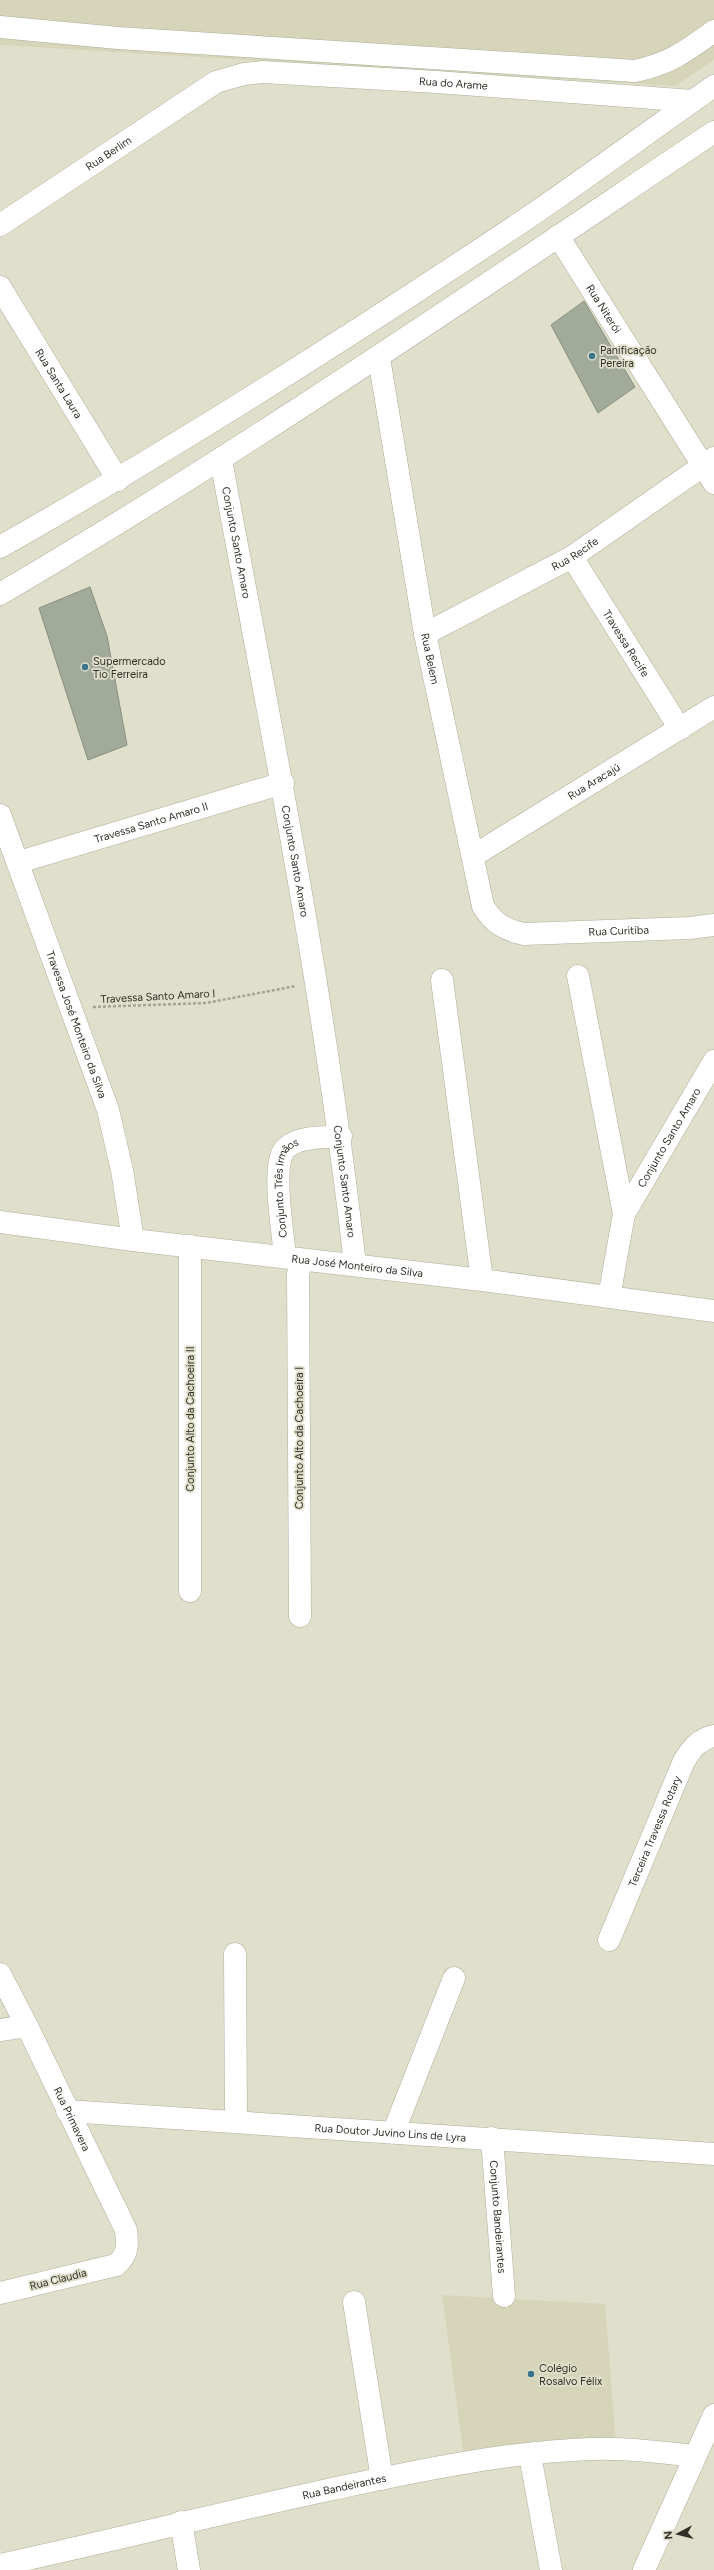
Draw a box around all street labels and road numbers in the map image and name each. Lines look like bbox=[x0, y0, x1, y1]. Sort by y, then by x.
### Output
street label: Rua do Arame bbox=[419, 75, 488, 93]
street label: Rua Berlim bbox=[83, 134, 134, 173]
street label: Rua Niterói bbox=[583, 282, 624, 336]
street label: Rua Santa Laura bbox=[32, 346, 85, 421]
street label: Conjunto Santo Amaro bbox=[219, 486, 253, 600]
street label: Rua Recife bbox=[549, 535, 601, 574]
street label: Travessa Recife bbox=[600, 608, 652, 679]
street label: Rua Belem bbox=[418, 632, 442, 685]
street label: Rua Aracajú bbox=[566, 761, 622, 803]
street label: Travessa Santo Amaro II bbox=[93, 800, 210, 846]
street label: Conjunto Santo Amaro bbox=[279, 804, 311, 918]
street label: Rua Curitiba bbox=[588, 923, 649, 939]
street label: Travessa José Monteiro da Silva bbox=[43, 949, 109, 1100]
street label: Travessa Santo Amaro I bbox=[100, 987, 216, 1006]
street label: Conjunto Santo Amaro bbox=[635, 1086, 704, 1190]
street label: Conjunto Santo Amaro bbox=[330, 1124, 358, 1238]
street label: Conjunto Três Irmãos bbox=[272, 1136, 300, 1239]
street label: Rua José Monteiro da Silva bbox=[291, 1252, 424, 1280]
street label: Conjunto Alto da Cachoeira II bbox=[184, 1346, 197, 1492]
street label: Conjunto Alto da Cachoeira I bbox=[293, 1367, 306, 1509]
street label: Terceira Travessa Rotary bbox=[626, 1774, 684, 1889]
street label: Rua Primavera bbox=[51, 2085, 93, 2154]
street label: Rua Doutor Juvino Lins de Lyra bbox=[314, 2121, 467, 2145]
street label: Conjunto Bandeirantes bbox=[487, 2160, 508, 2274]
street label: Rua Claudia bbox=[28, 2266, 88, 2293]
street label: Rua Bandeirantes bbox=[301, 2472, 387, 2502]

